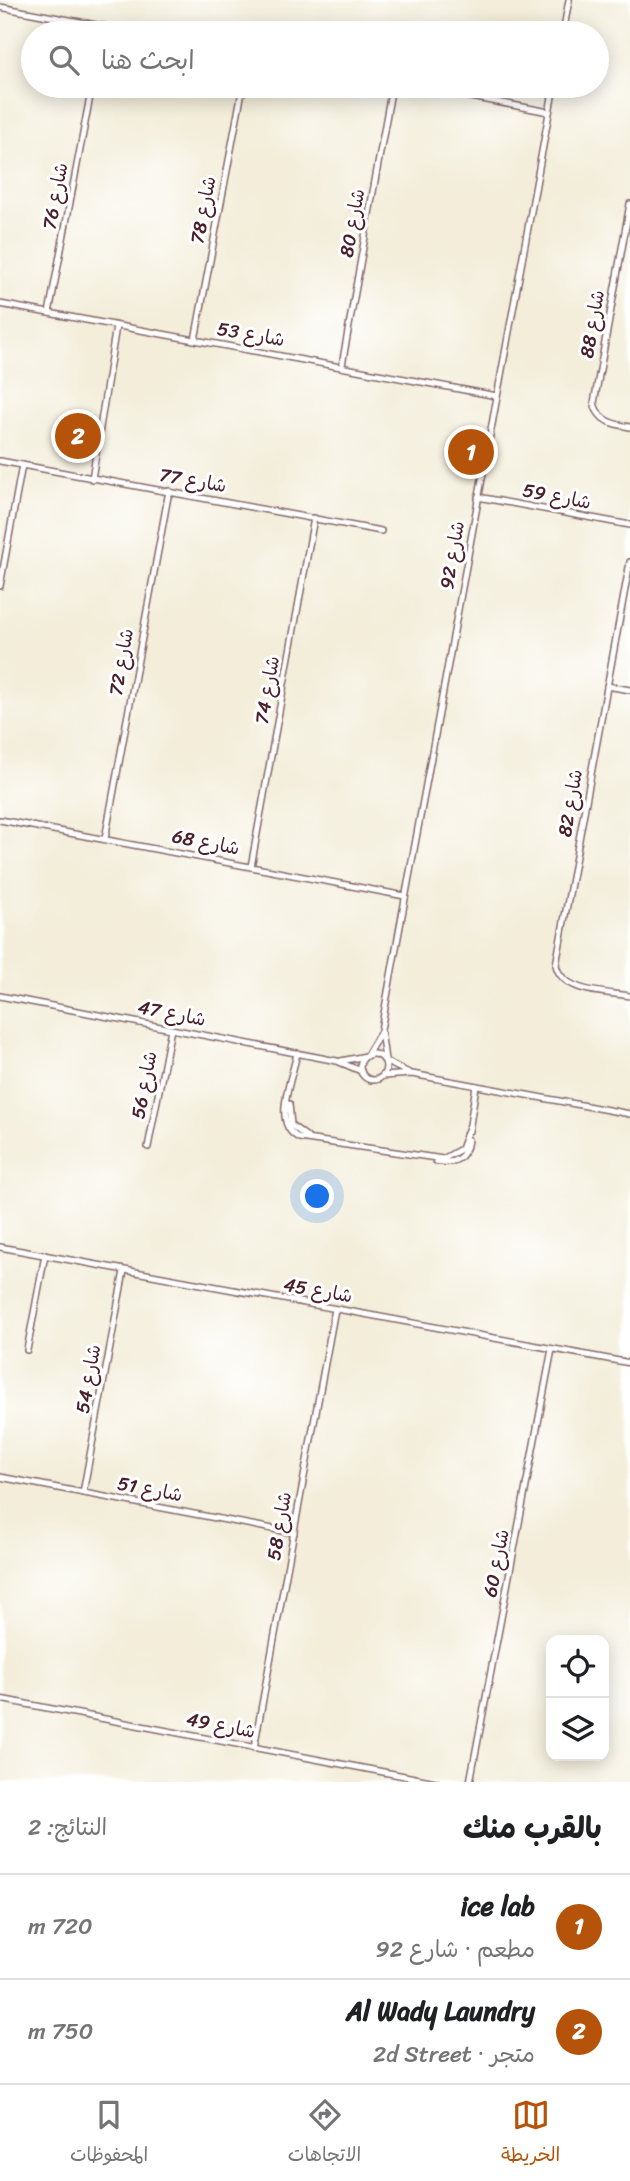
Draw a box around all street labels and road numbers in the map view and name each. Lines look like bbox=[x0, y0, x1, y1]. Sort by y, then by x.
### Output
street label: شارع 76 bbox=[32, 160, 78, 232]
street label: شارع 78 bbox=[180, 173, 226, 247]
street label: شارع 80 bbox=[330, 186, 374, 260]
street label: شارع 88 bbox=[570, 287, 614, 361]
street label: شارع 53 bbox=[215, 312, 287, 356]
street label: شارع 77 bbox=[157, 458, 229, 502]
street label: شارع 59 bbox=[520, 473, 594, 519]
street label: شارع 92 bbox=[430, 518, 474, 592]
street label: شارع 72 bbox=[99, 626, 143, 698]
street label: شارع 74 bbox=[245, 653, 289, 727]
street label: شارع 82 bbox=[548, 766, 592, 840]
street label: شارع 68 bbox=[169, 819, 243, 865]
street label: شارع 47 bbox=[135, 990, 209, 1036]
street label: شارع 56 bbox=[121, 1048, 167, 1122]
street label: شارع 45 bbox=[281, 1268, 355, 1312]
street label: شارع 54 bbox=[66, 1342, 110, 1416]
street label: شارع 51 bbox=[115, 1467, 185, 1511]
street label: شارع 58 bbox=[257, 1489, 301, 1563]
street label: شارع 60 bbox=[473, 1526, 519, 1600]
street label: شارع 49 bbox=[184, 1702, 258, 1748]

